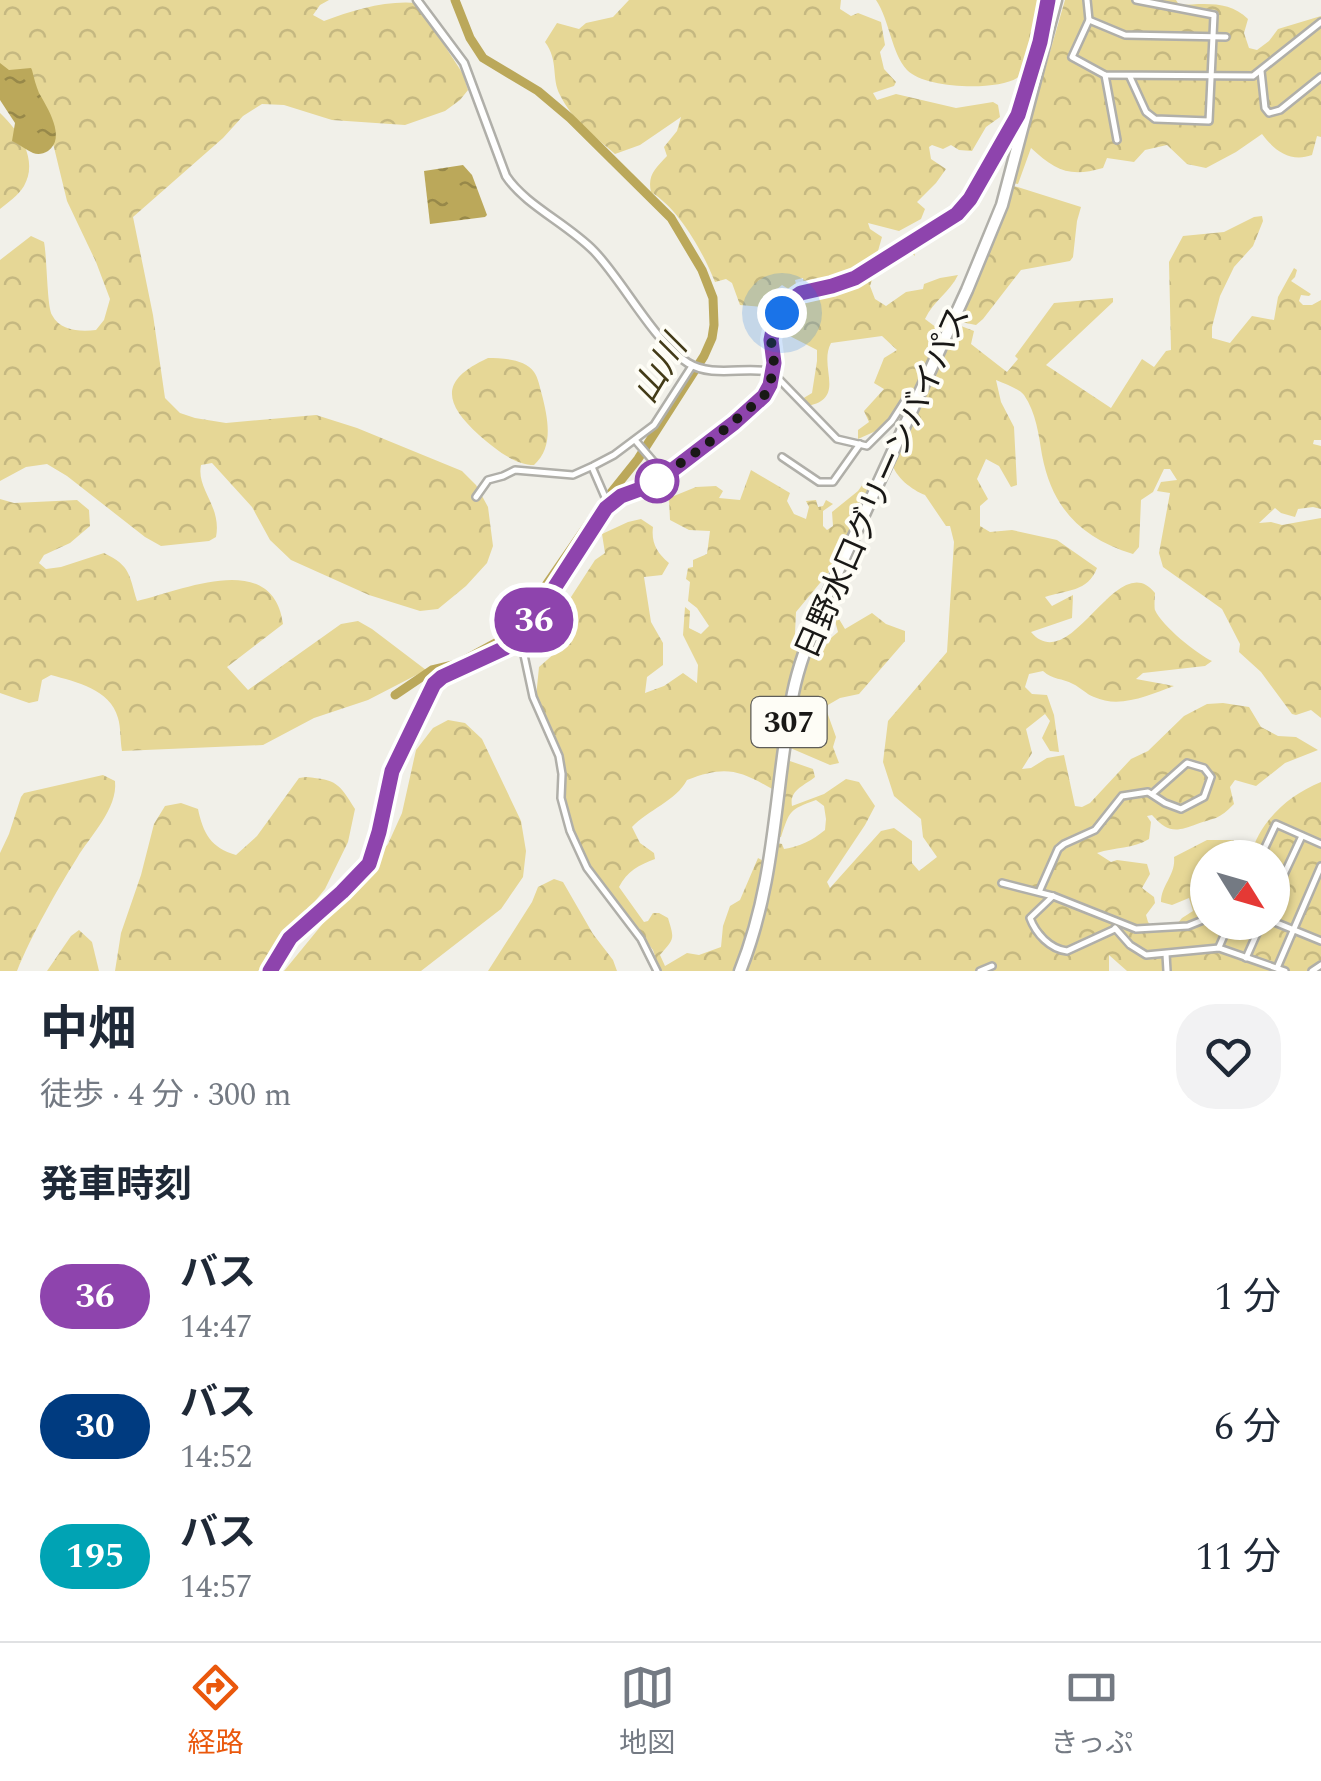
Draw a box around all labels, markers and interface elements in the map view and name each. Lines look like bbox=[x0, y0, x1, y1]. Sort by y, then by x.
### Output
your location bbox=[757, 288, 807, 338]
street label: 日野水口グリーンバイパス bbox=[783, 298, 983, 667]
water label: 山川 bbox=[620, 323, 703, 413]
unlabelled marker bbox=[636, 460, 678, 502]
line badge: 36 bbox=[489, 588, 579, 652]
text: 36 bbox=[514, 594, 554, 647]
road number: 307 bbox=[752, 697, 826, 747]
north arrow bbox=[1190, 840, 1290, 940]
map controls bbox=[1190, 840, 1290, 940]
text: 中畑 bbox=[40, 994, 136, 1067]
button: heart bbox=[1176, 1004, 1281, 1109]
text: 徒歩 · 4 分 · 300 m bbox=[40, 1071, 292, 1120]
text: 発車時刻 bbox=[40, 1157, 192, 1215]
text: バス bbox=[180, 1245, 256, 1303]
text: 1 分 bbox=[1214, 1269, 1281, 1327]
text: 36 bbox=[75, 1270, 115, 1323]
text: 14:47 bbox=[180, 1303, 252, 1352]
text: バス bbox=[180, 1375, 256, 1433]
text: 6 分 bbox=[1214, 1399, 1281, 1457]
text: 30 bbox=[75, 1400, 115, 1453]
text: 14:52 bbox=[180, 1433, 252, 1482]
text: バス bbox=[180, 1505, 256, 1563]
text: 11 分 bbox=[1195, 1529, 1281, 1587]
text: 195 bbox=[66, 1530, 124, 1583]
text: 14:57 bbox=[180, 1563, 252, 1612]
tab: 経路 bbox=[188, 1660, 244, 1765]
tab: 地図 bbox=[619, 1660, 675, 1765]
tab: きっぷ bbox=[1050, 1660, 1133, 1765]

